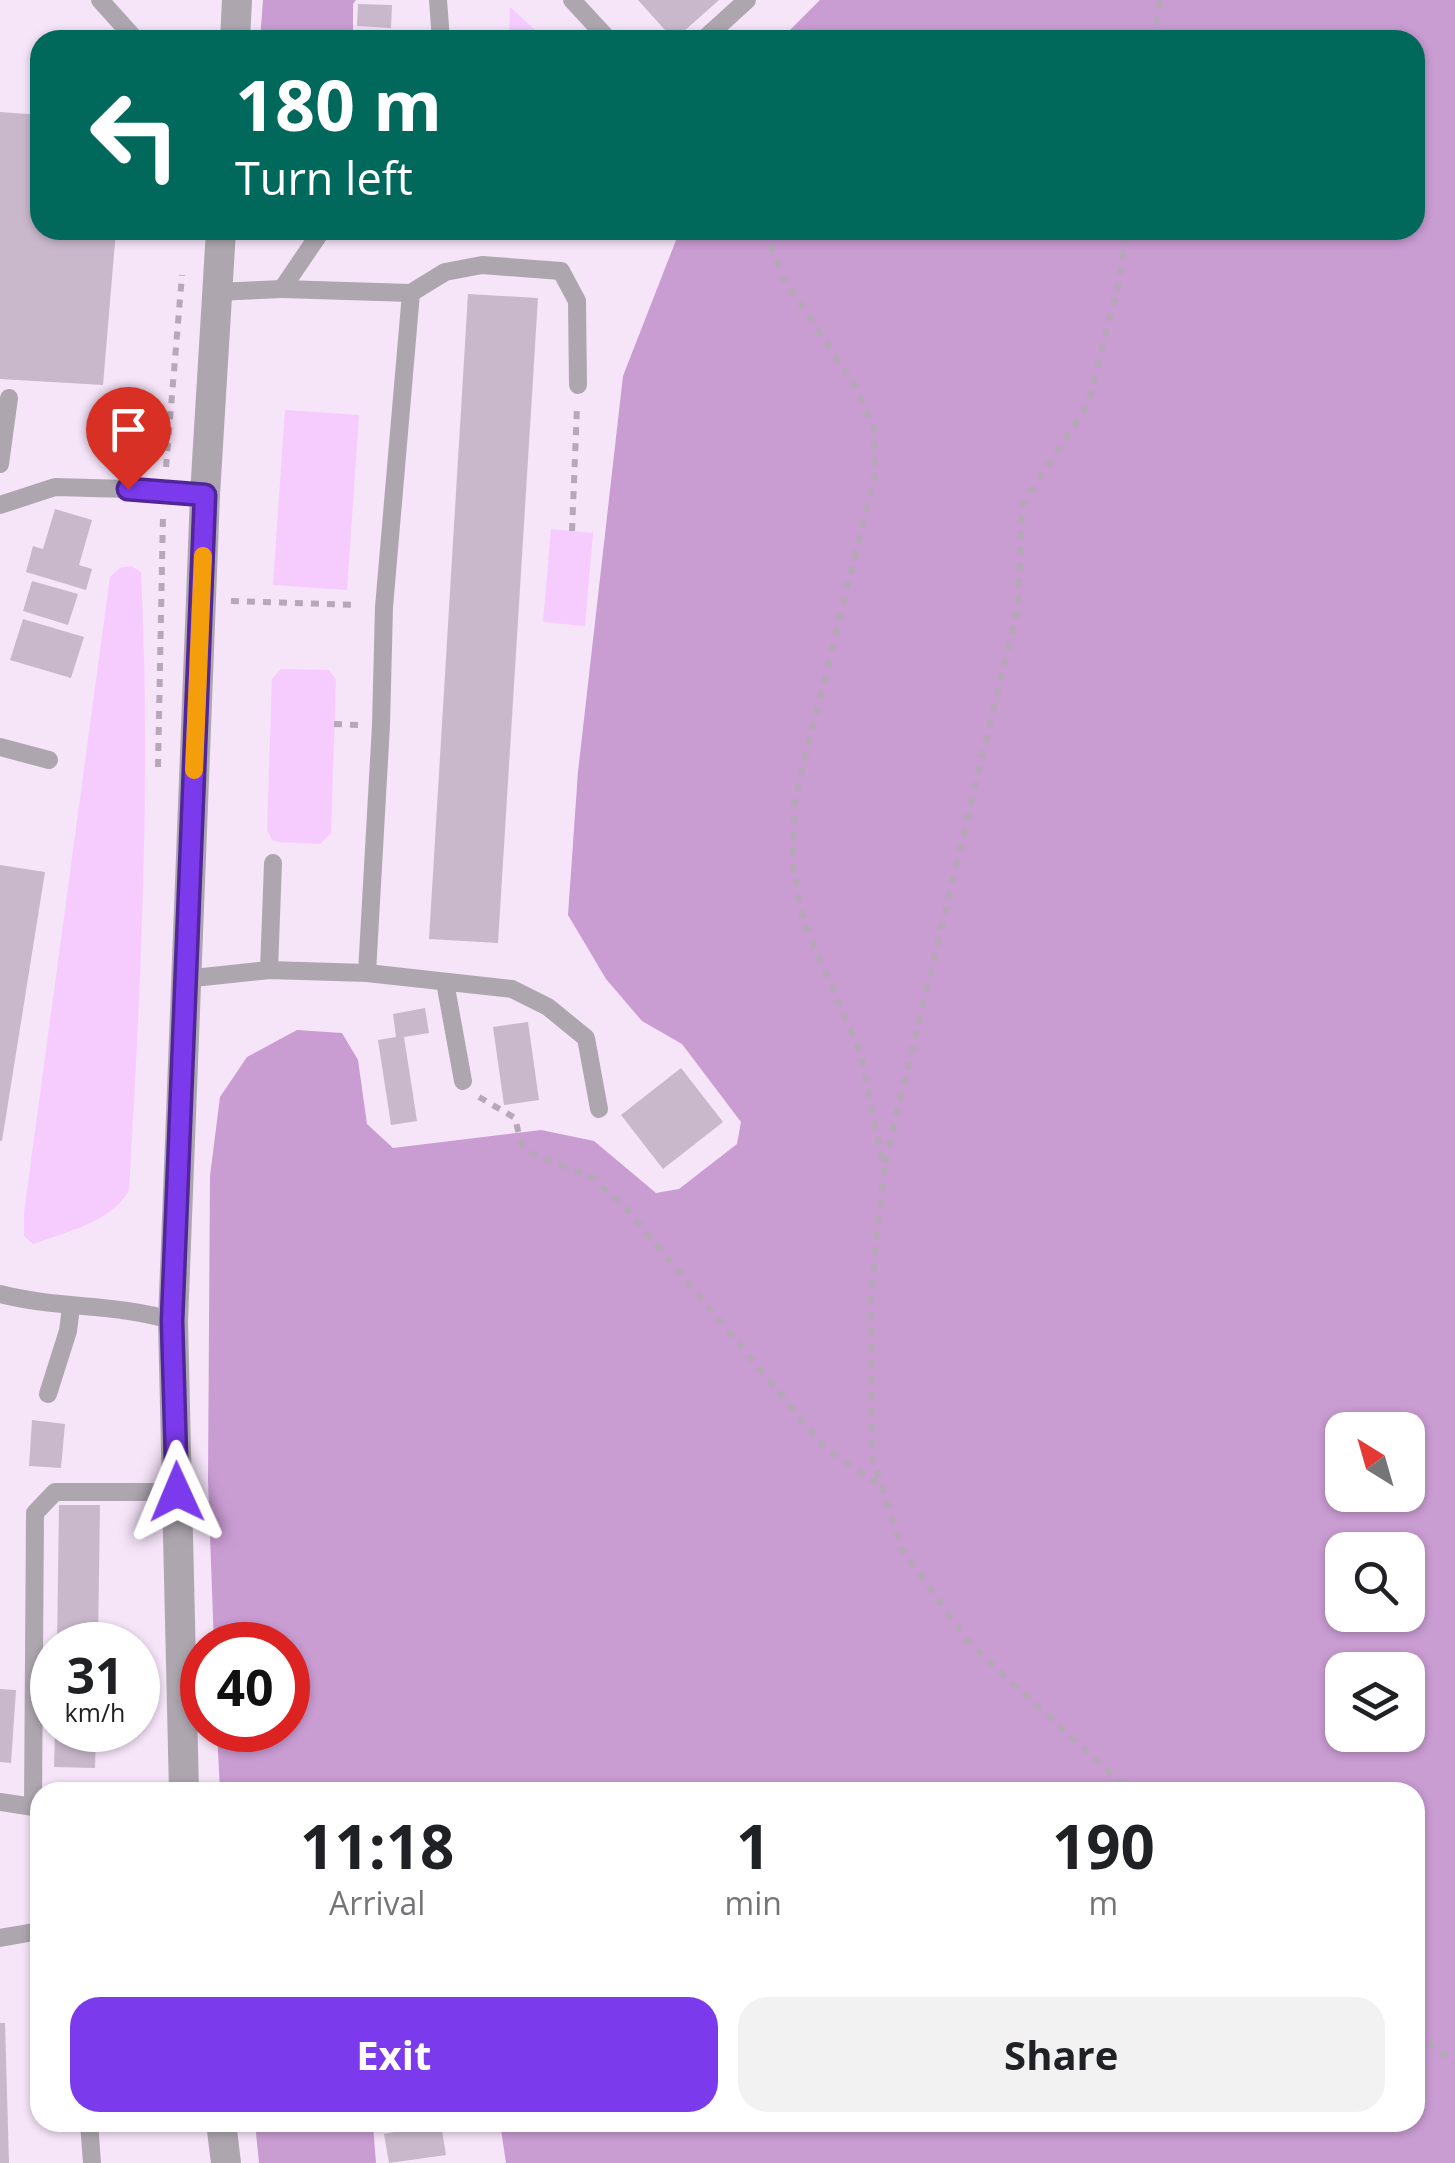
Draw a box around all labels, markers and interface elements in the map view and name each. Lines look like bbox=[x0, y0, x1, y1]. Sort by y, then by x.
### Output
text: 180 m bbox=[235, 56, 442, 152]
icon: left bbox=[70, 70, 200, 200]
text: Turn left bbox=[235, 147, 413, 208]
pin bbox=[86, 387, 171, 490]
icon: arrive bbox=[101, 402, 156, 457]
north arrow bbox=[1325, 1412, 1425, 1512]
map controls bbox=[1325, 1412, 1425, 1752]
position arrow bbox=[125, 1440, 229, 1544]
button: search bbox=[1325, 1532, 1425, 1632]
speed limit sign: 40 bbox=[180, 1622, 310, 1752]
text: 31 bbox=[66, 1641, 124, 1709]
button: layers bbox=[1325, 1652, 1425, 1752]
text: km/h bbox=[65, 1695, 125, 1729]
text: 11:18 bbox=[300, 1805, 454, 1887]
text: 1 bbox=[736, 1805, 770, 1887]
text: 190 bbox=[1052, 1805, 1155, 1887]
text: Arrival bbox=[329, 1881, 425, 1924]
text: min bbox=[725, 1881, 782, 1924]
text: m bbox=[1089, 1881, 1118, 1924]
button: Exit bbox=[70, 1997, 718, 2112]
button: Share bbox=[738, 1997, 1385, 2112]

